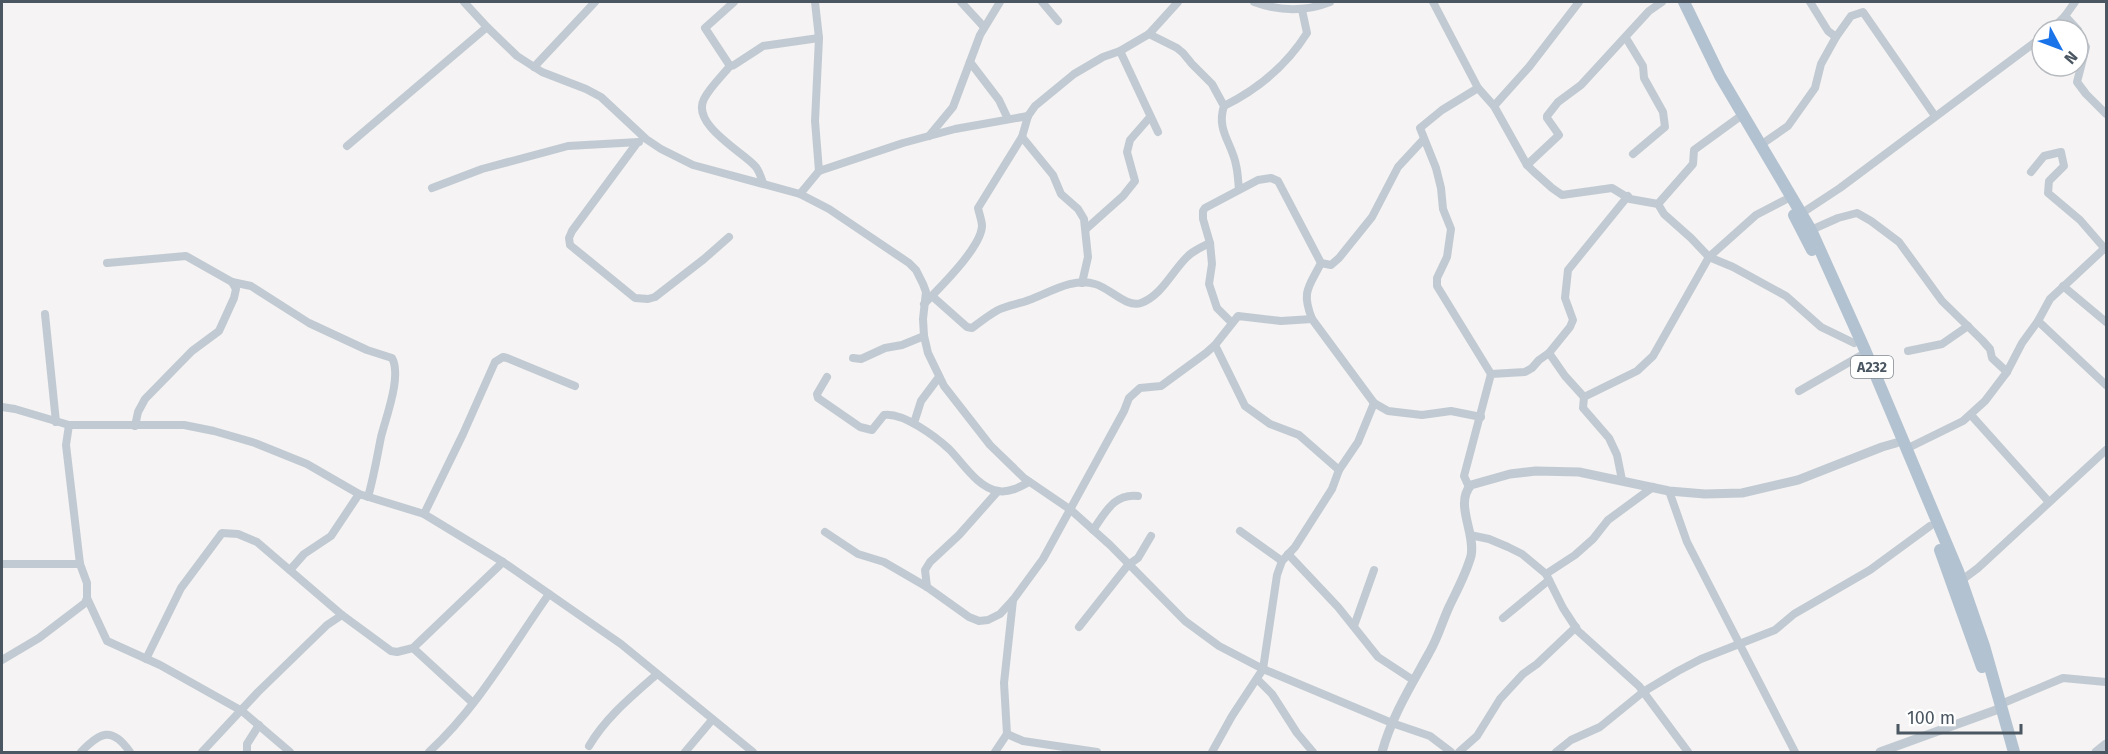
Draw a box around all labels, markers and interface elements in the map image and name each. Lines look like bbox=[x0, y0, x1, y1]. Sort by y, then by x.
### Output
north arrow bbox=[2030, 18, 2090, 78]
text: N bbox=[2060, 47, 2082, 68]
road number: A232 bbox=[1851, 356, 1893, 378]
scale bar bbox=[1898, 697, 2021, 735]
text: 100 m bbox=[1907, 707, 1955, 729]

